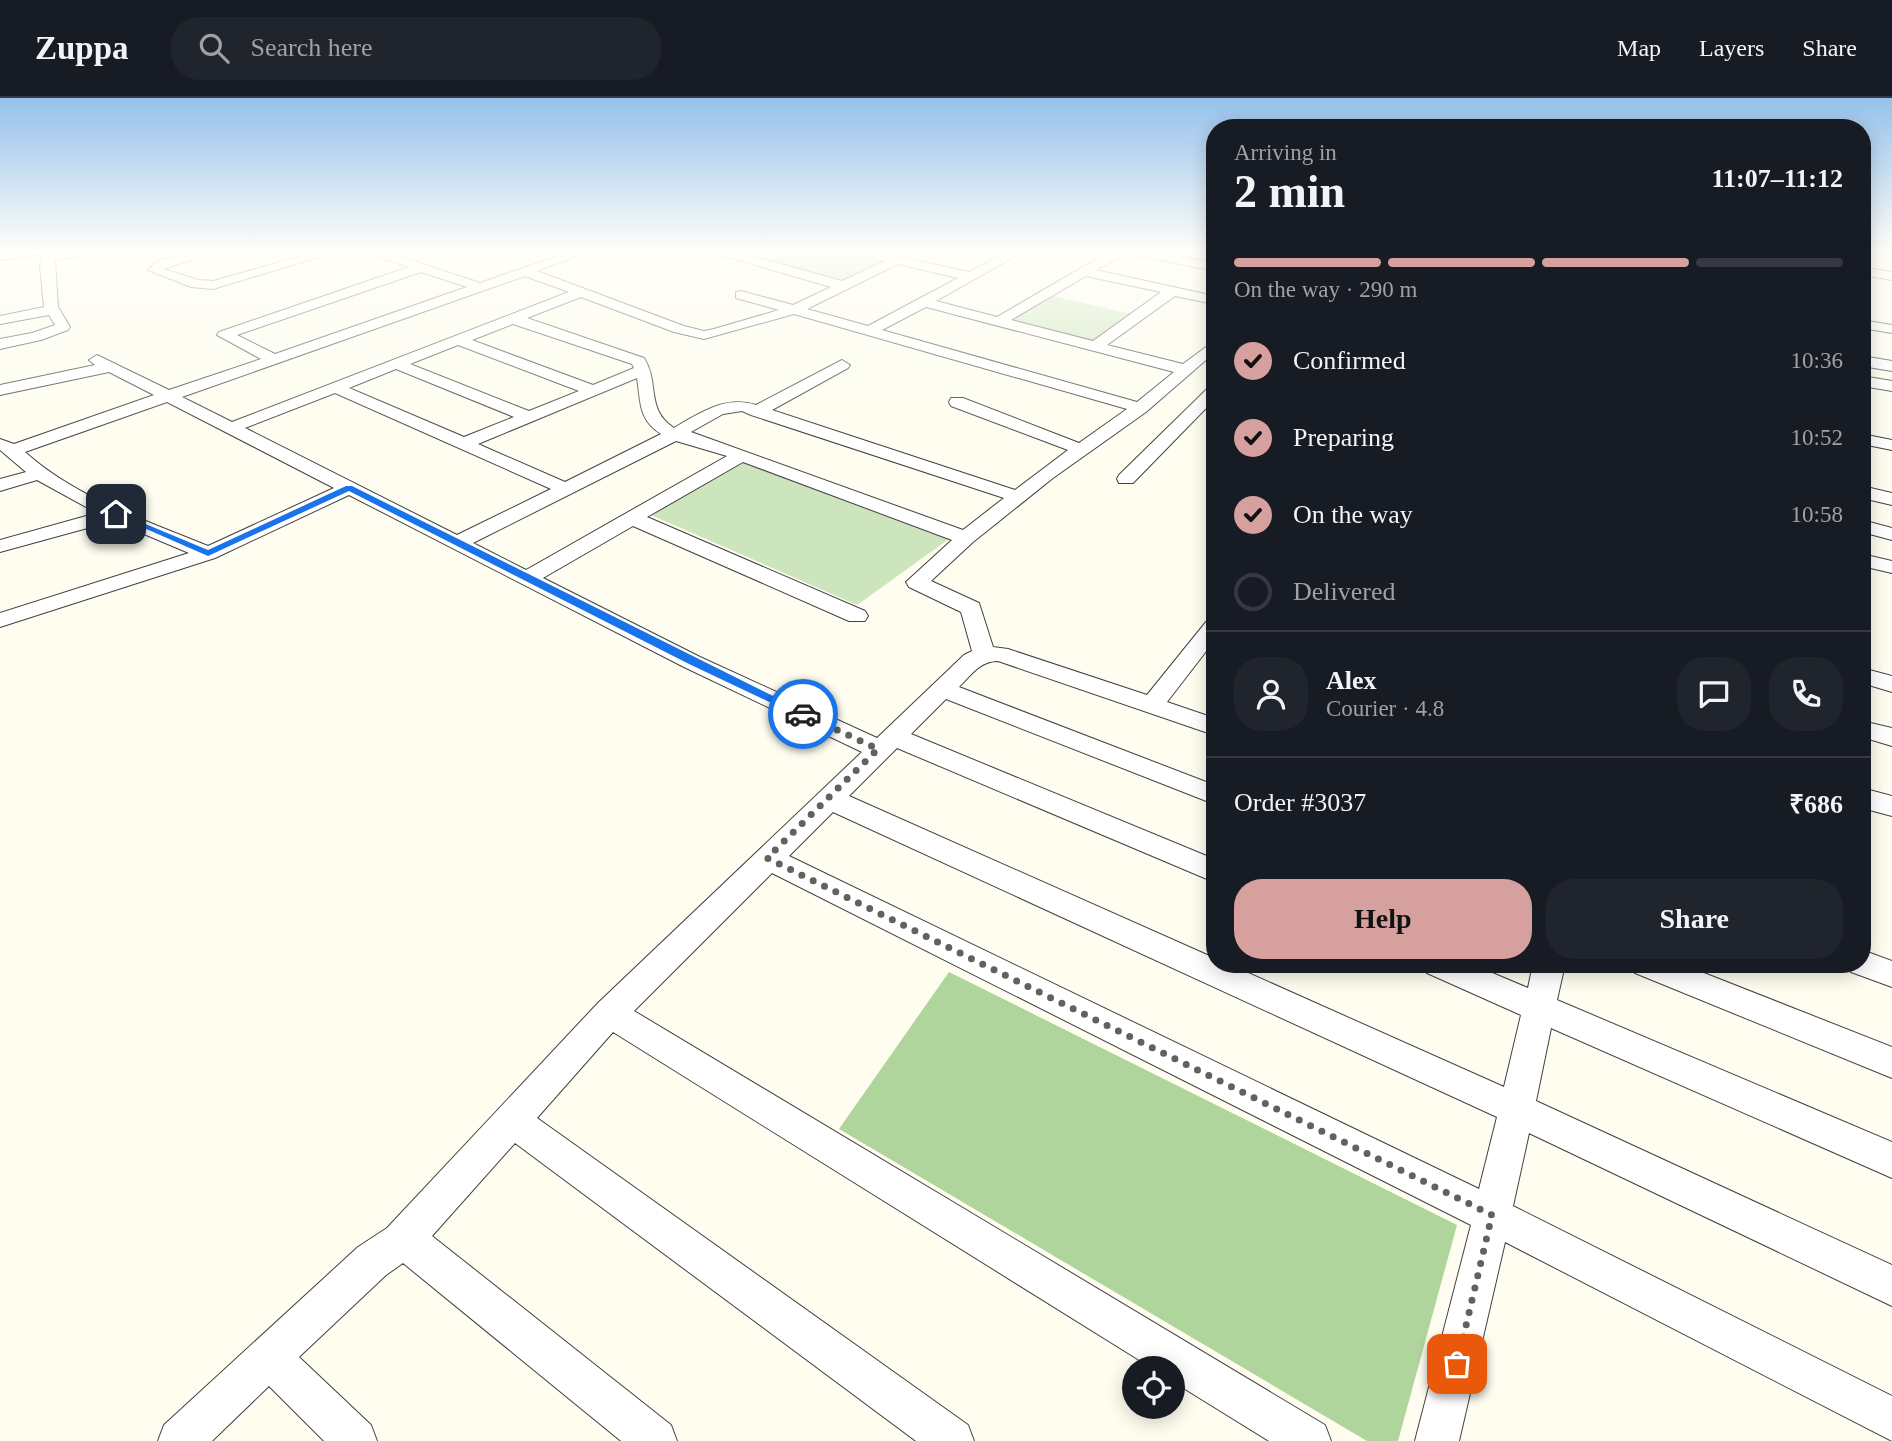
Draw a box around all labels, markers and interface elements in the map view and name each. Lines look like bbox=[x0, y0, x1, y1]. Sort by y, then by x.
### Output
search box bbox=[171, 17, 661, 80]
icon: search bbox=[195, 29, 233, 67]
text: Zuppa bbox=[35, 30, 129, 66]
text: Search here bbox=[251, 33, 373, 62]
text: Map bbox=[1617, 35, 1661, 61]
text: Layers bbox=[1699, 35, 1764, 61]
text: Share bbox=[1802, 35, 1857, 61]
text: Arriving in bbox=[1234, 140, 1337, 165]
text: 11:07–11:12 bbox=[1712, 164, 1843, 193]
text: 2 min bbox=[1234, 166, 1345, 217]
text: On the way · 290 m bbox=[1234, 277, 1417, 302]
icon: check bbox=[1234, 342, 1272, 380]
text: Confirmed bbox=[1293, 346, 1406, 375]
text: 10:36 bbox=[1791, 348, 1843, 373]
icon: check bbox=[1234, 419, 1272, 457]
text: Preparing bbox=[1293, 423, 1394, 452]
text: 10:52 bbox=[1791, 425, 1843, 450]
pin bbox=[86, 484, 146, 544]
icon: home bbox=[97, 495, 135, 533]
icon: check bbox=[1234, 496, 1272, 534]
text: On the way bbox=[1293, 500, 1413, 529]
text: 10:58 bbox=[1791, 502, 1843, 527]
text: Delivered bbox=[1293, 577, 1396, 606]
button: person bbox=[1234, 657, 1308, 731]
button: chat bbox=[1677, 657, 1751, 731]
button: phone bbox=[1769, 657, 1843, 731]
text: Alex bbox=[1326, 666, 1377, 695]
courier bbox=[768, 679, 838, 749]
icon: car bbox=[784, 695, 822, 733]
text: Courier · 4.8 bbox=[1326, 696, 1444, 721]
text: Order #3037 bbox=[1234, 788, 1366, 817]
text: ₹686 bbox=[1789, 790, 1843, 819]
button: Help bbox=[1234, 879, 1532, 959]
button: Share bbox=[1546, 879, 1843, 959]
pin bbox=[1427, 1334, 1487, 1394]
icon: bag bbox=[1438, 1345, 1476, 1383]
map controls bbox=[1122, 1356, 1185, 1419]
button: locate bbox=[1122, 1356, 1185, 1419]

